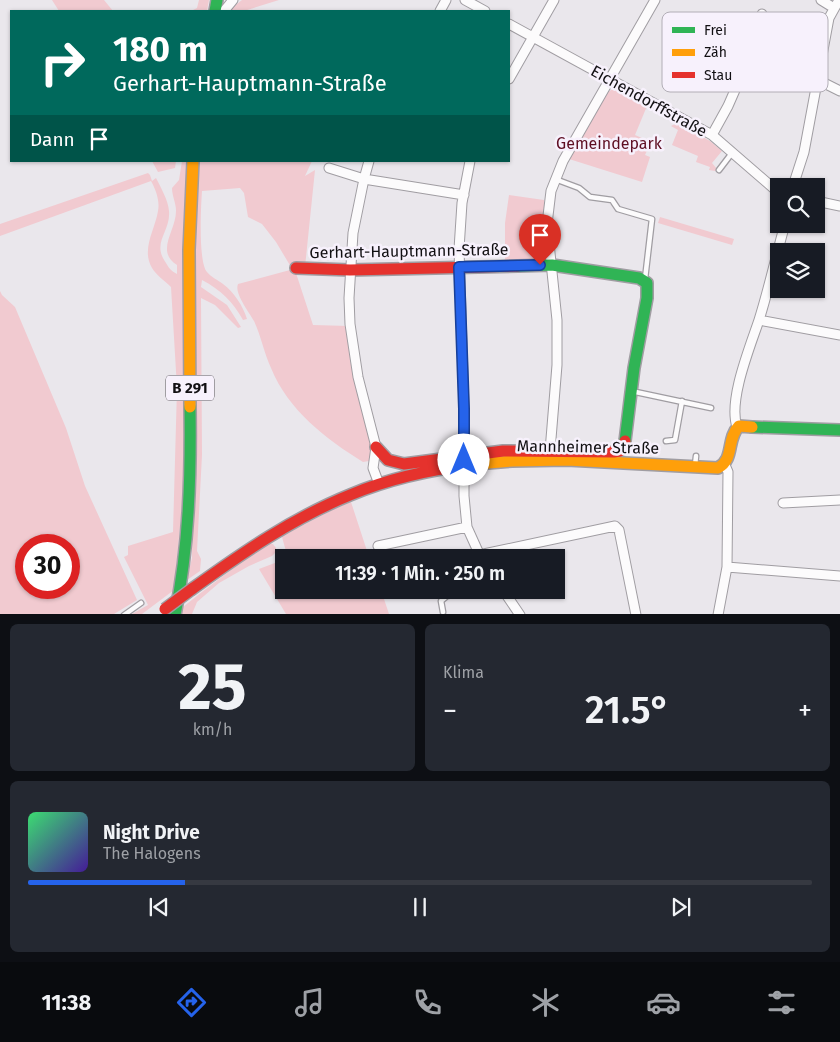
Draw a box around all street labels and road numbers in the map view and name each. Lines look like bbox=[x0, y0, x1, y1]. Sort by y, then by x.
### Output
street label: Eichendorffstraße bbox=[588, 61, 710, 141]
street label: Gerhart-Hauptmann-Straße bbox=[309, 240, 509, 262]
road number: B 291 bbox=[166, 376, 214, 400]
street label: Mannheimer Straße bbox=[517, 436, 659, 458]

